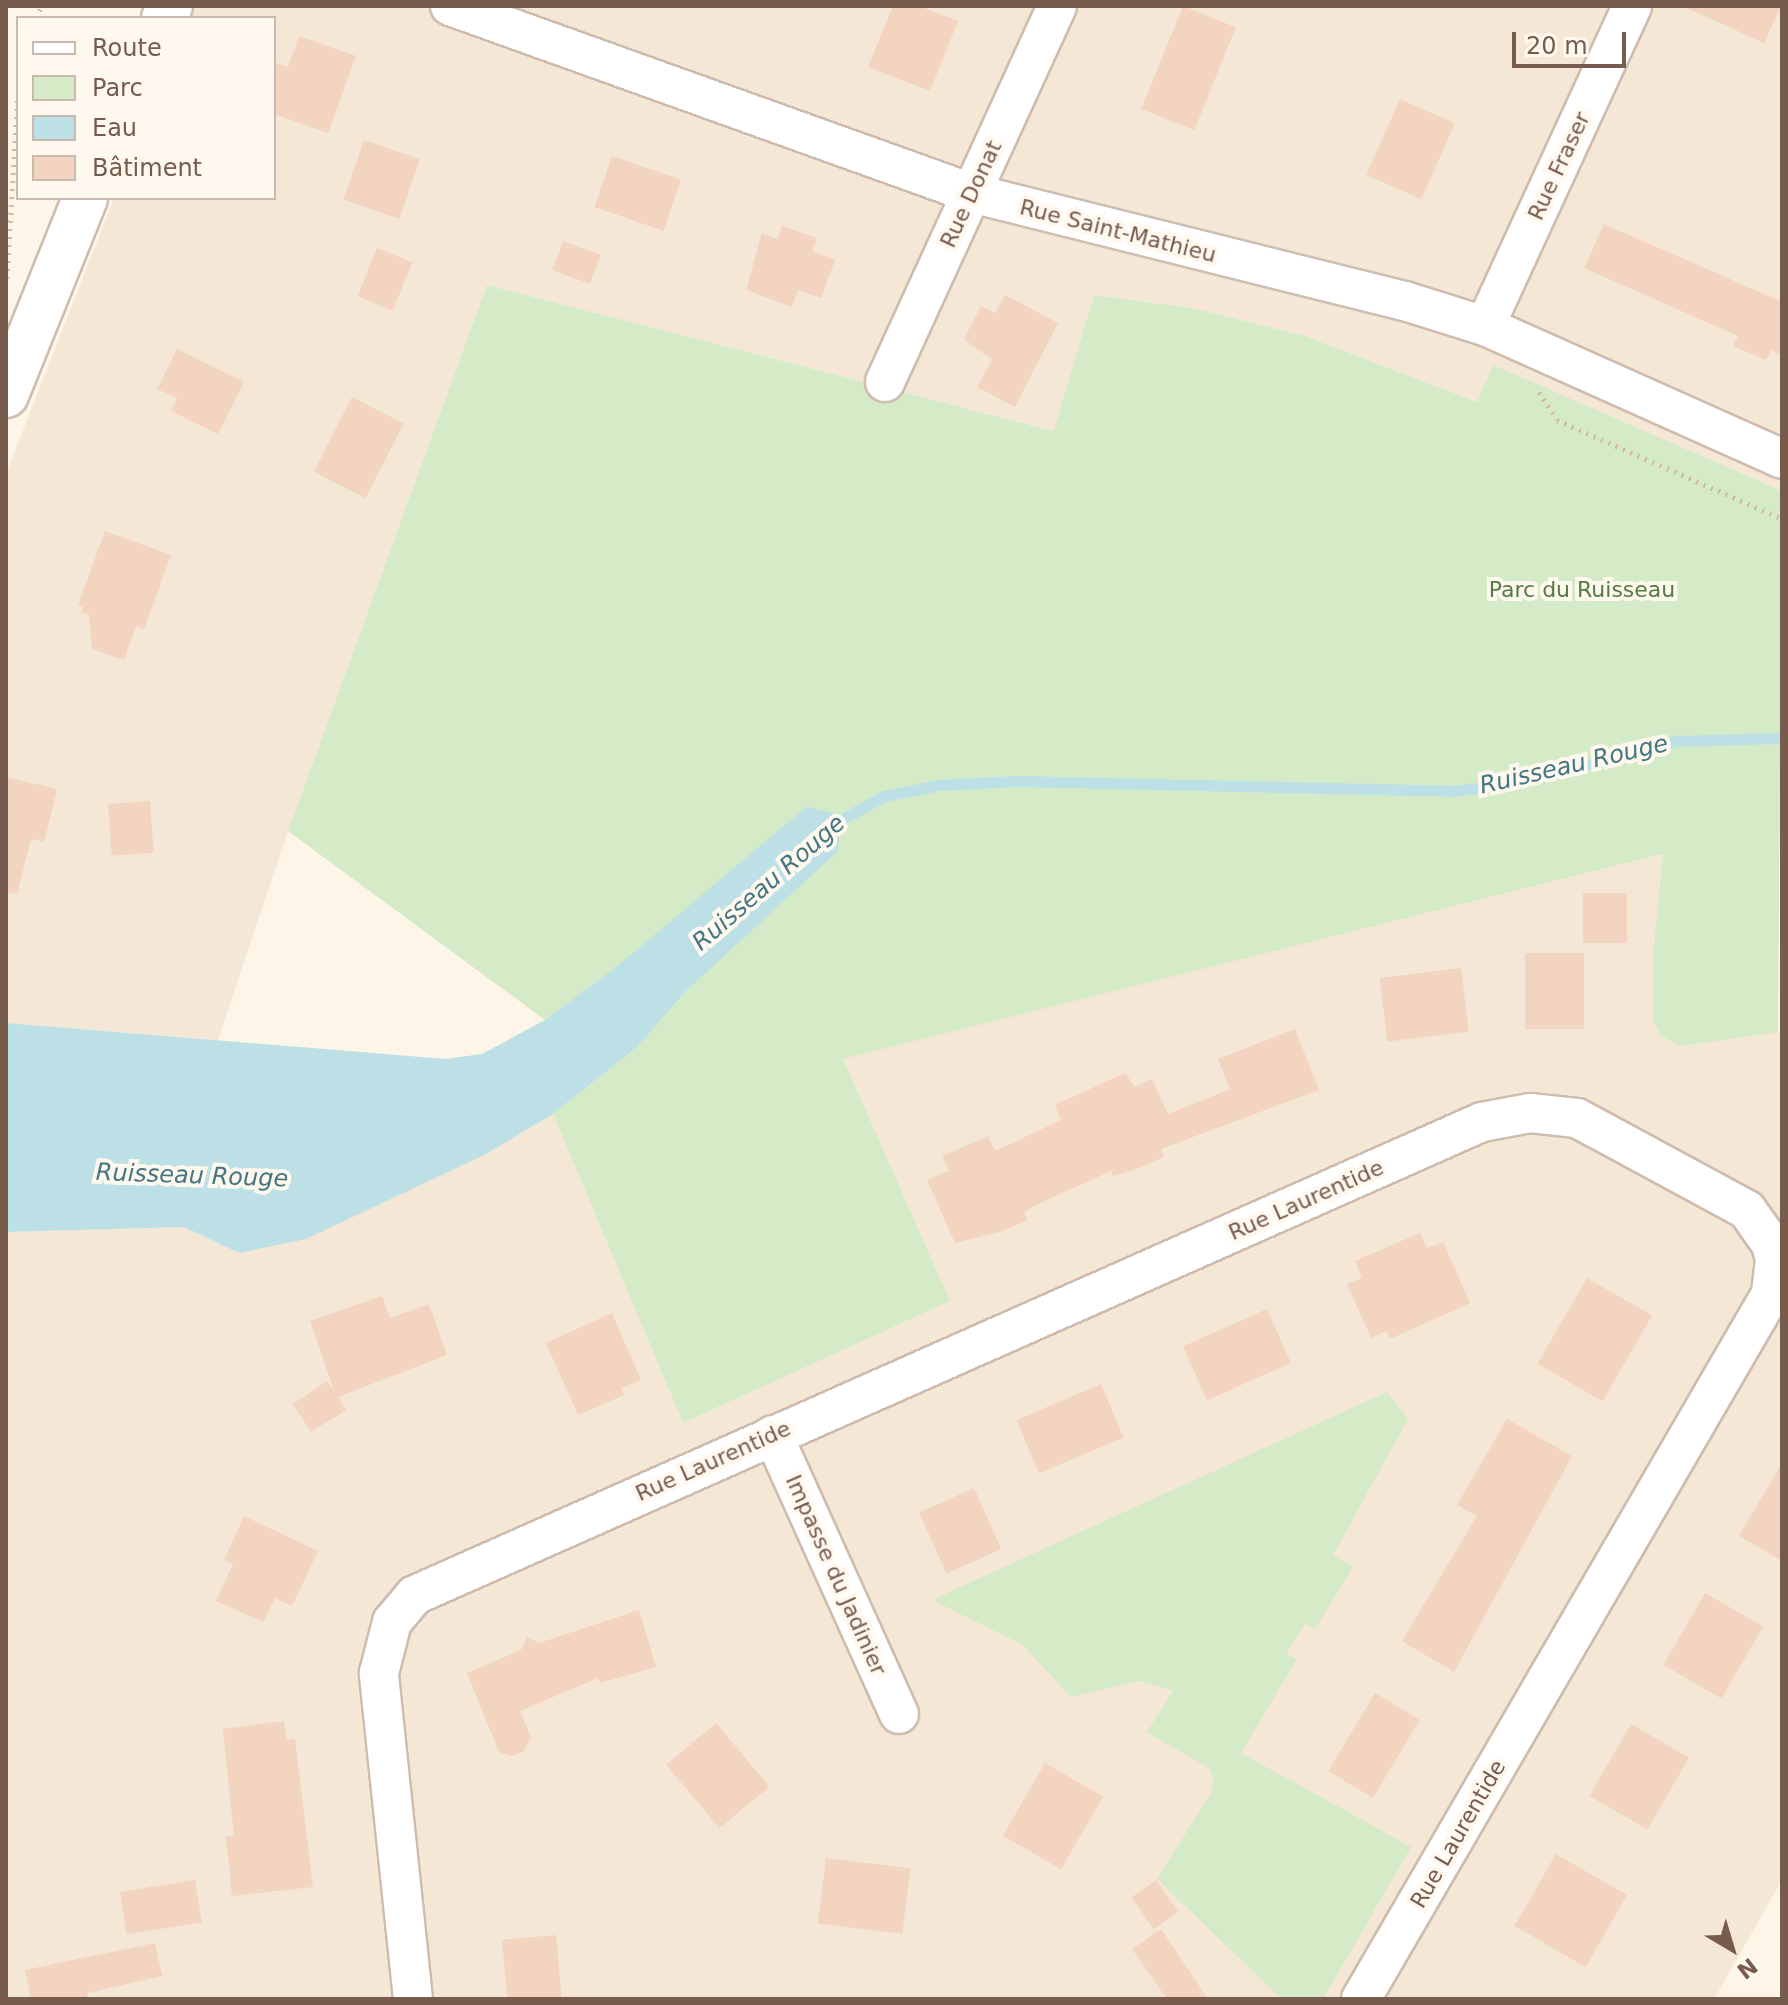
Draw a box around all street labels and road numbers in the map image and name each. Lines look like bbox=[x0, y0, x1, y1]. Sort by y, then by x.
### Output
street label: Rue Fraser bbox=[1522, 108, 1596, 224]
street label: Rue Donat bbox=[935, 136, 1007, 252]
street label: Rue Saint-Mathieu bbox=[1017, 194, 1219, 268]
street label: Rue Laurentide bbox=[1224, 1154, 1388, 1246]
street label: Rue Laurentide bbox=[631, 1415, 795, 1507]
street label: Impasse du Jadinier bbox=[780, 1471, 892, 1679]
street label: Rue Laurentide bbox=[1405, 1755, 1511, 1913]

